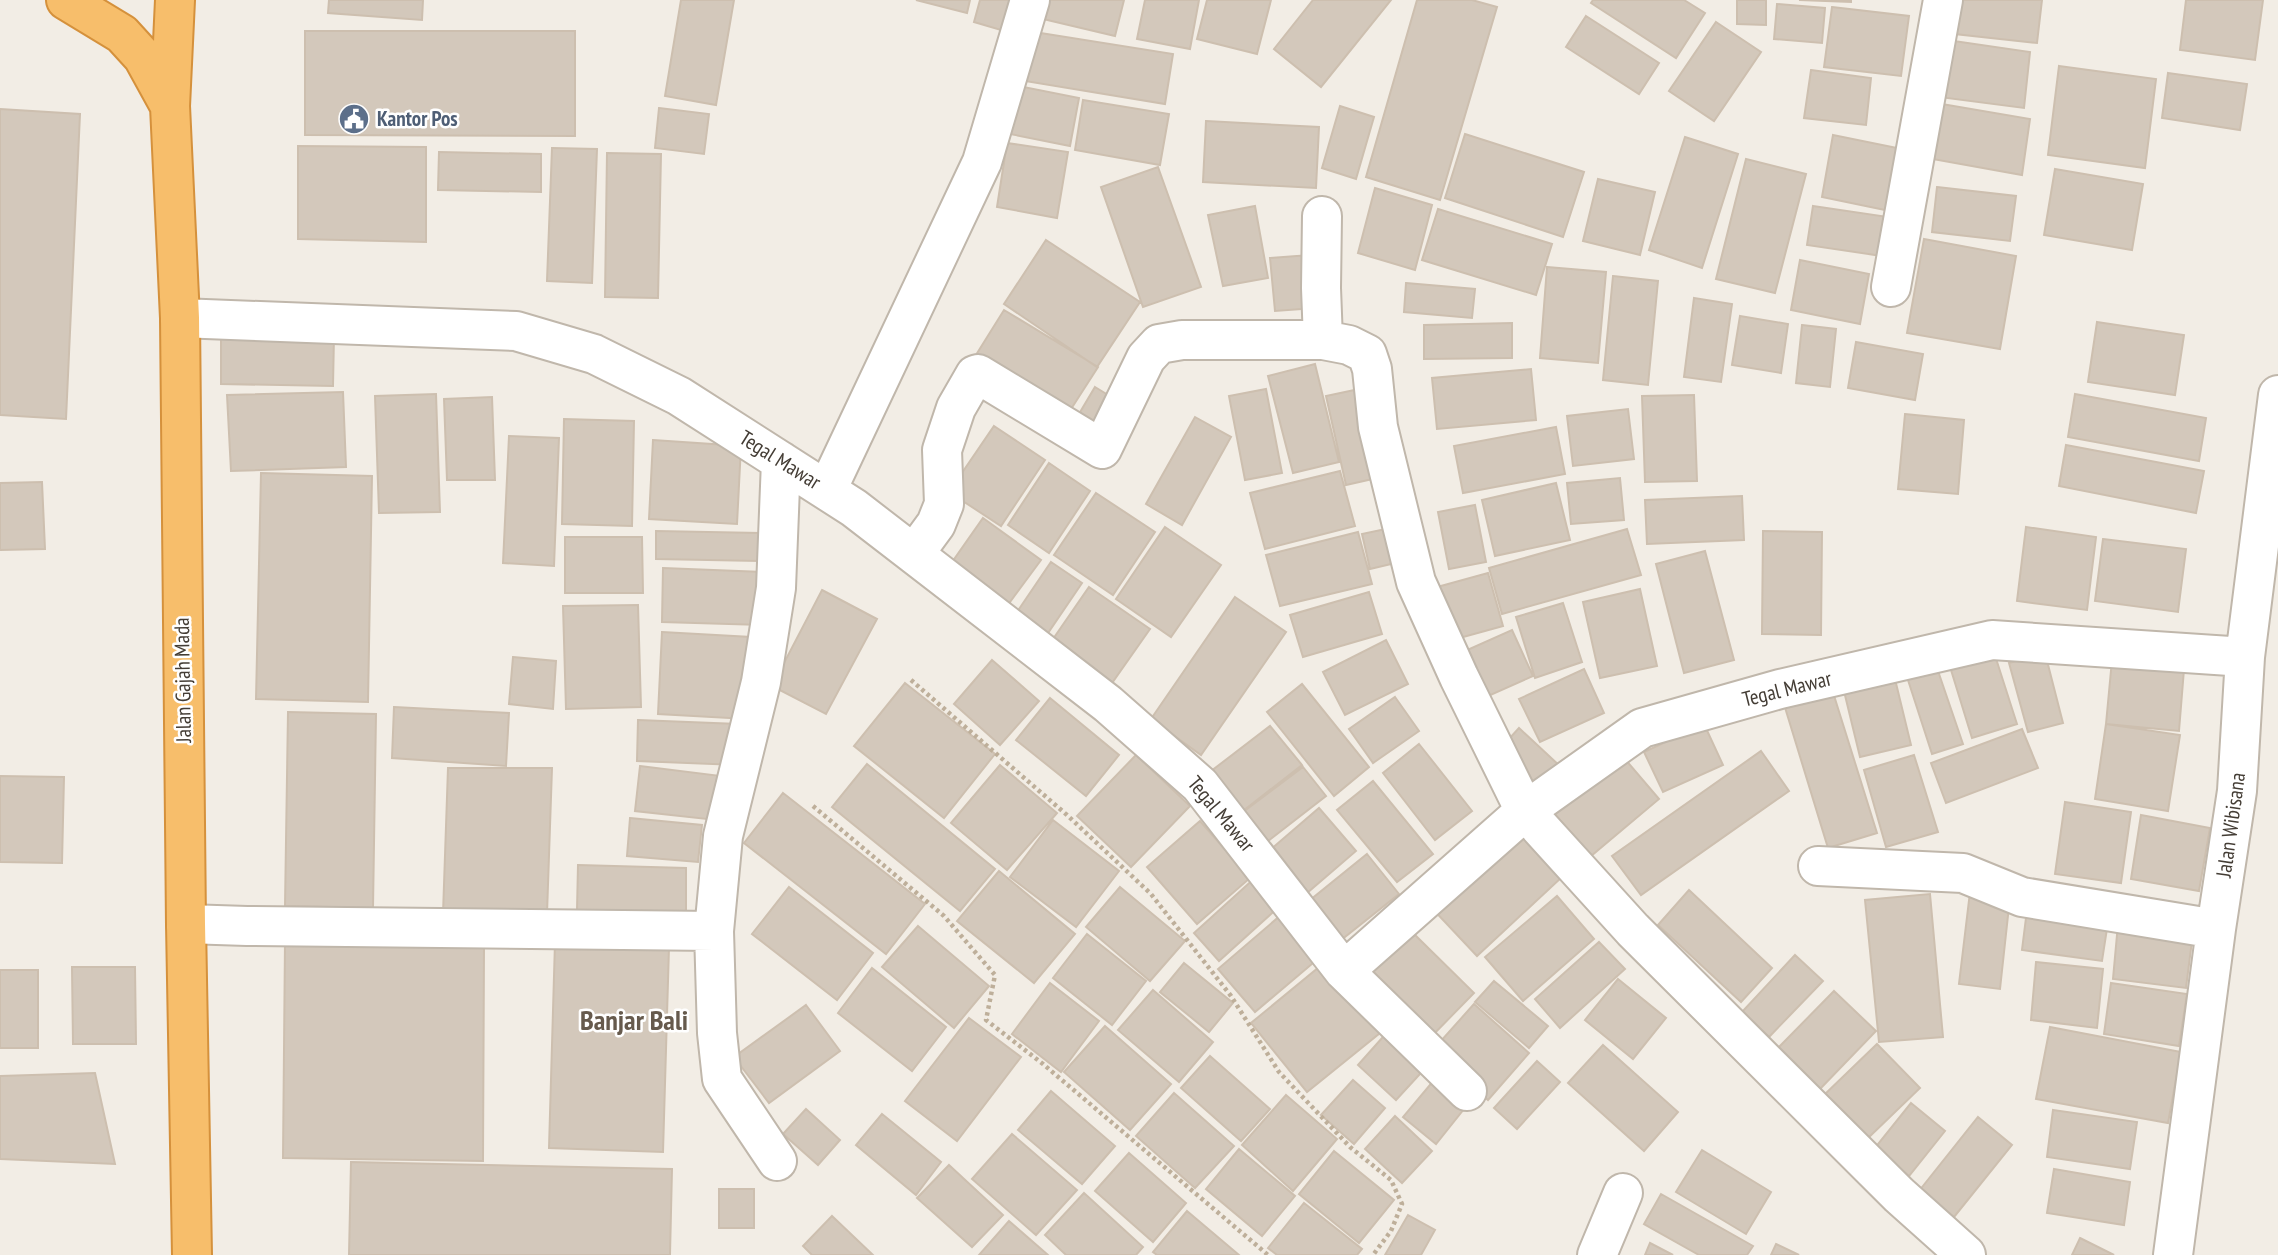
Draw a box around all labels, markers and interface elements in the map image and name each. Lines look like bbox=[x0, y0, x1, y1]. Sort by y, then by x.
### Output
public building icon: Kantor Pos bbox=[337, 102, 371, 136]
place label: Kantor Pos bbox=[377, 105, 458, 132]
street label: Tegal Mawar bbox=[735, 424, 826, 495]
street label: Jalan Gajah Mada bbox=[168, 617, 197, 744]
street label: Tegal Mawar bbox=[1740, 664, 1834, 713]
street label: Tegal Mawar bbox=[1182, 770, 1261, 857]
street label: Jalan Wibisana bbox=[2210, 771, 2251, 880]
district label: Banjar Bali bbox=[580, 1001, 688, 1038]

